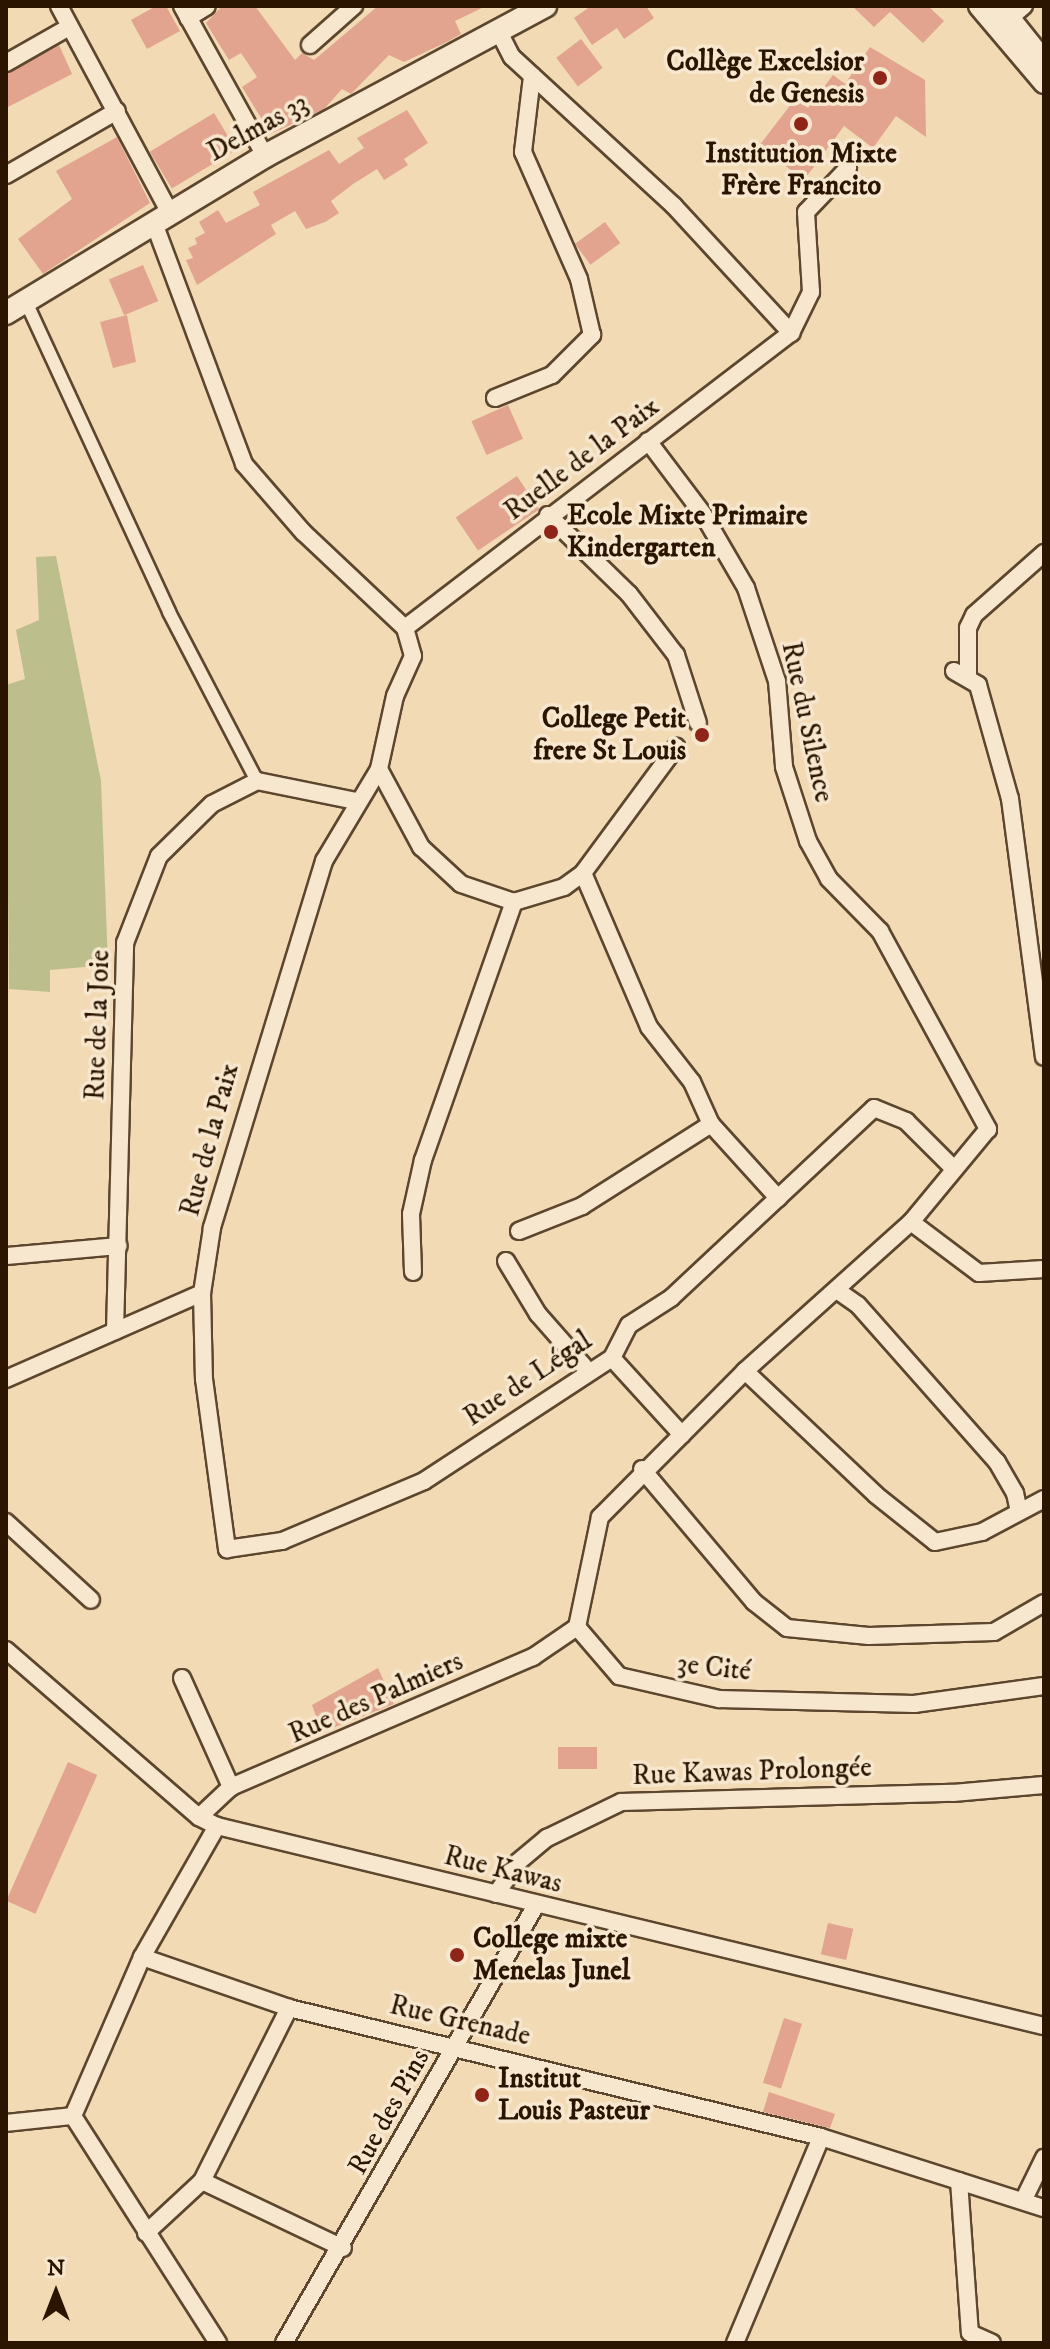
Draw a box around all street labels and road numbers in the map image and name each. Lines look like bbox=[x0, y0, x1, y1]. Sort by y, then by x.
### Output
street label: Delmas 33 bbox=[202, 87, 314, 169]
street label: Ruelle de la Paix bbox=[498, 390, 666, 528]
street label: Rue du Silence bbox=[774, 639, 840, 805]
street label: Rue de la Joie bbox=[79, 949, 117, 1101]
street label: Rue de la Paix bbox=[173, 1060, 247, 1220]
street label: Rue de Légal bbox=[458, 1324, 598, 1434]
street label: Rue des Palmiers bbox=[284, 1645, 468, 1751]
street label: 3e Cité bbox=[675, 1647, 753, 1689]
street label: Rue Kawas Prolongée bbox=[632, 1751, 872, 1793]
street label: Rue Kawas bbox=[441, 1839, 565, 1901]
street label: Rue Grenade bbox=[386, 1988, 534, 2054]
street label: Rue des Pins bbox=[341, 2043, 437, 2181]

